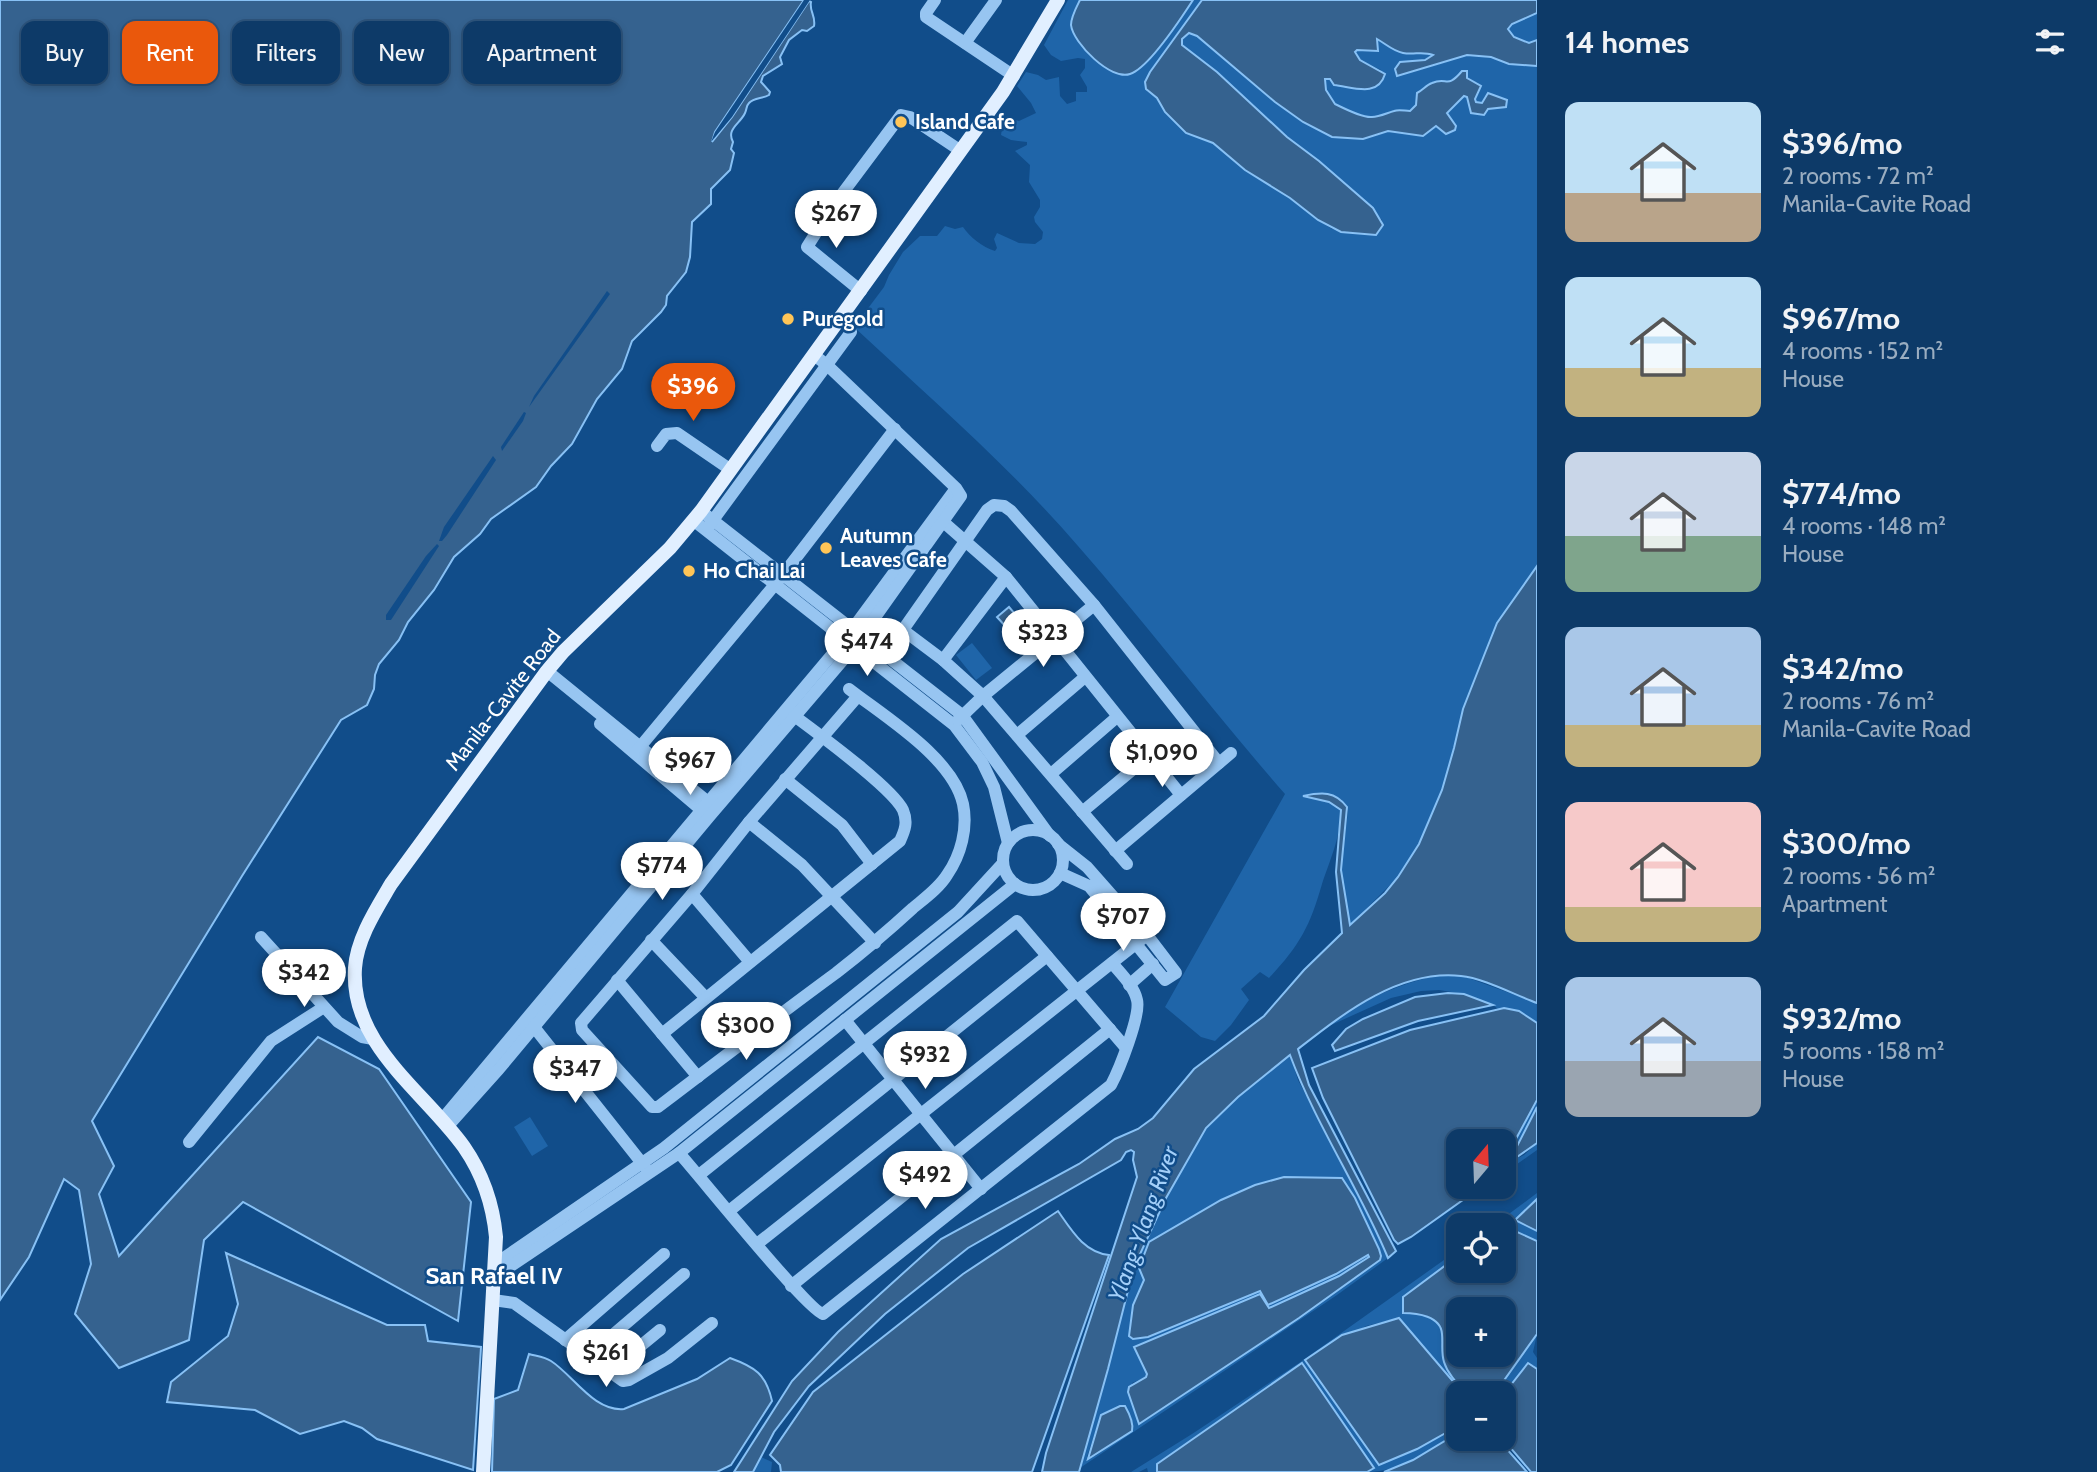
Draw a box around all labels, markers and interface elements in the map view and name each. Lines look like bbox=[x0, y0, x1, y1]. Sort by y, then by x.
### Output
chip: Buy bbox=[21, 21, 108, 84]
chip: Rent bbox=[122, 21, 218, 84]
chip: Filters bbox=[232, 21, 340, 84]
chip: New bbox=[354, 21, 449, 84]
chip: Apartment bbox=[463, 21, 621, 84]
icon: filters bbox=[2031, 23, 2069, 61]
text: 14 homes bbox=[1565, 24, 1689, 61]
place label: Island Cafe bbox=[915, 109, 1015, 134]
marker: Island Cafe bbox=[893, 114, 909, 130]
text: $396/mo bbox=[1782, 125, 1902, 162]
icon: home bbox=[1621, 130, 1705, 214]
text: 2 rooms · 72 m² bbox=[1782, 162, 1934, 190]
pin: $267 bbox=[795, 190, 877, 250]
text: Manila-Cavite Road bbox=[1782, 190, 1971, 218]
text: $267 bbox=[811, 199, 861, 227]
text: $967/mo bbox=[1782, 300, 1900, 337]
icon: home bbox=[1621, 305, 1705, 389]
place label: Puregold bbox=[802, 306, 883, 331]
marker: Puregold bbox=[780, 311, 796, 327]
text: 4 rooms · 152 m² bbox=[1782, 337, 1943, 365]
pin: $396 bbox=[652, 364, 734, 423]
text: House bbox=[1782, 365, 1844, 393]
text: $396 bbox=[667, 372, 719, 400]
text: $774/mo bbox=[1782, 475, 1901, 512]
icon: home bbox=[1621, 480, 1705, 564]
text: 4 rooms · 148 m² bbox=[1782, 512, 1946, 540]
place label: Autumn Leaves Cafe bbox=[840, 523, 947, 572]
marker: Autumn Leaves Cafe bbox=[818, 540, 834, 556]
text: House bbox=[1782, 540, 1844, 568]
place label: Ho Chai Lai bbox=[703, 558, 805, 583]
marker: Ho Chai Lai bbox=[681, 563, 697, 579]
pin: $323 bbox=[1002, 610, 1084, 669]
pin: $474 bbox=[826, 618, 908, 678]
text: $323 bbox=[1018, 618, 1068, 646]
street label: Manila-Cavite Road bbox=[440, 624, 566, 775]
text: $474 bbox=[841, 627, 893, 655]
text: $342/mo bbox=[1782, 650, 1903, 687]
icon: home bbox=[1621, 655, 1705, 739]
text: 2 rooms · 76 m² bbox=[1782, 687, 1934, 715]
text: Manila-Cavite Road bbox=[1782, 715, 1971, 743]
pin: $1,090 bbox=[1105, 730, 1219, 789]
pin: $967 bbox=[649, 738, 731, 797]
text: $1,090 bbox=[1126, 738, 1198, 766]
text: $967 bbox=[665, 746, 715, 774]
text: $300/mo bbox=[1782, 825, 1911, 862]
icon: home bbox=[1621, 830, 1705, 914]
pin: $774 bbox=[621, 842, 703, 902]
text: $774 bbox=[637, 851, 687, 879]
text: 2 rooms · 56 m² bbox=[1782, 862, 1936, 890]
text: Apartment bbox=[1782, 890, 1887, 918]
pin: $707 bbox=[1082, 894, 1164, 953]
text: $707 bbox=[1097, 902, 1149, 930]
pin: $342 bbox=[263, 950, 345, 1009]
text: $342 bbox=[278, 958, 330, 986]
text: $932/mo bbox=[1782, 1000, 1901, 1037]
pin: $300 bbox=[705, 1002, 787, 1062]
icon: home bbox=[1621, 1005, 1705, 1089]
text: $300 bbox=[717, 1011, 775, 1039]
pin: $932 bbox=[884, 1032, 966, 1091]
text: 5 rooms · 158 m² bbox=[1782, 1037, 1944, 1065]
text: $932 bbox=[900, 1040, 950, 1068]
pin: $347 bbox=[534, 1046, 616, 1105]
text: $347 bbox=[549, 1054, 601, 1082]
text: House bbox=[1782, 1065, 1844, 1093]
north arrow bbox=[1446, 1129, 1516, 1199]
map controls bbox=[1446, 1129, 1516, 1451]
water label: Ylang-Ylang River bbox=[1102, 1142, 1184, 1306]
pin: $492 bbox=[884, 1152, 966, 1211]
text: $492 bbox=[899, 1160, 951, 1188]
button: locate bbox=[1446, 1213, 1516, 1283]
district label: San Rafael IV bbox=[426, 1261, 563, 1290]
button: + bbox=[1446, 1297, 1516, 1367]
pin: $261 bbox=[565, 1330, 647, 1389]
text: $261 bbox=[583, 1338, 629, 1366]
button: − bbox=[1446, 1381, 1516, 1451]

